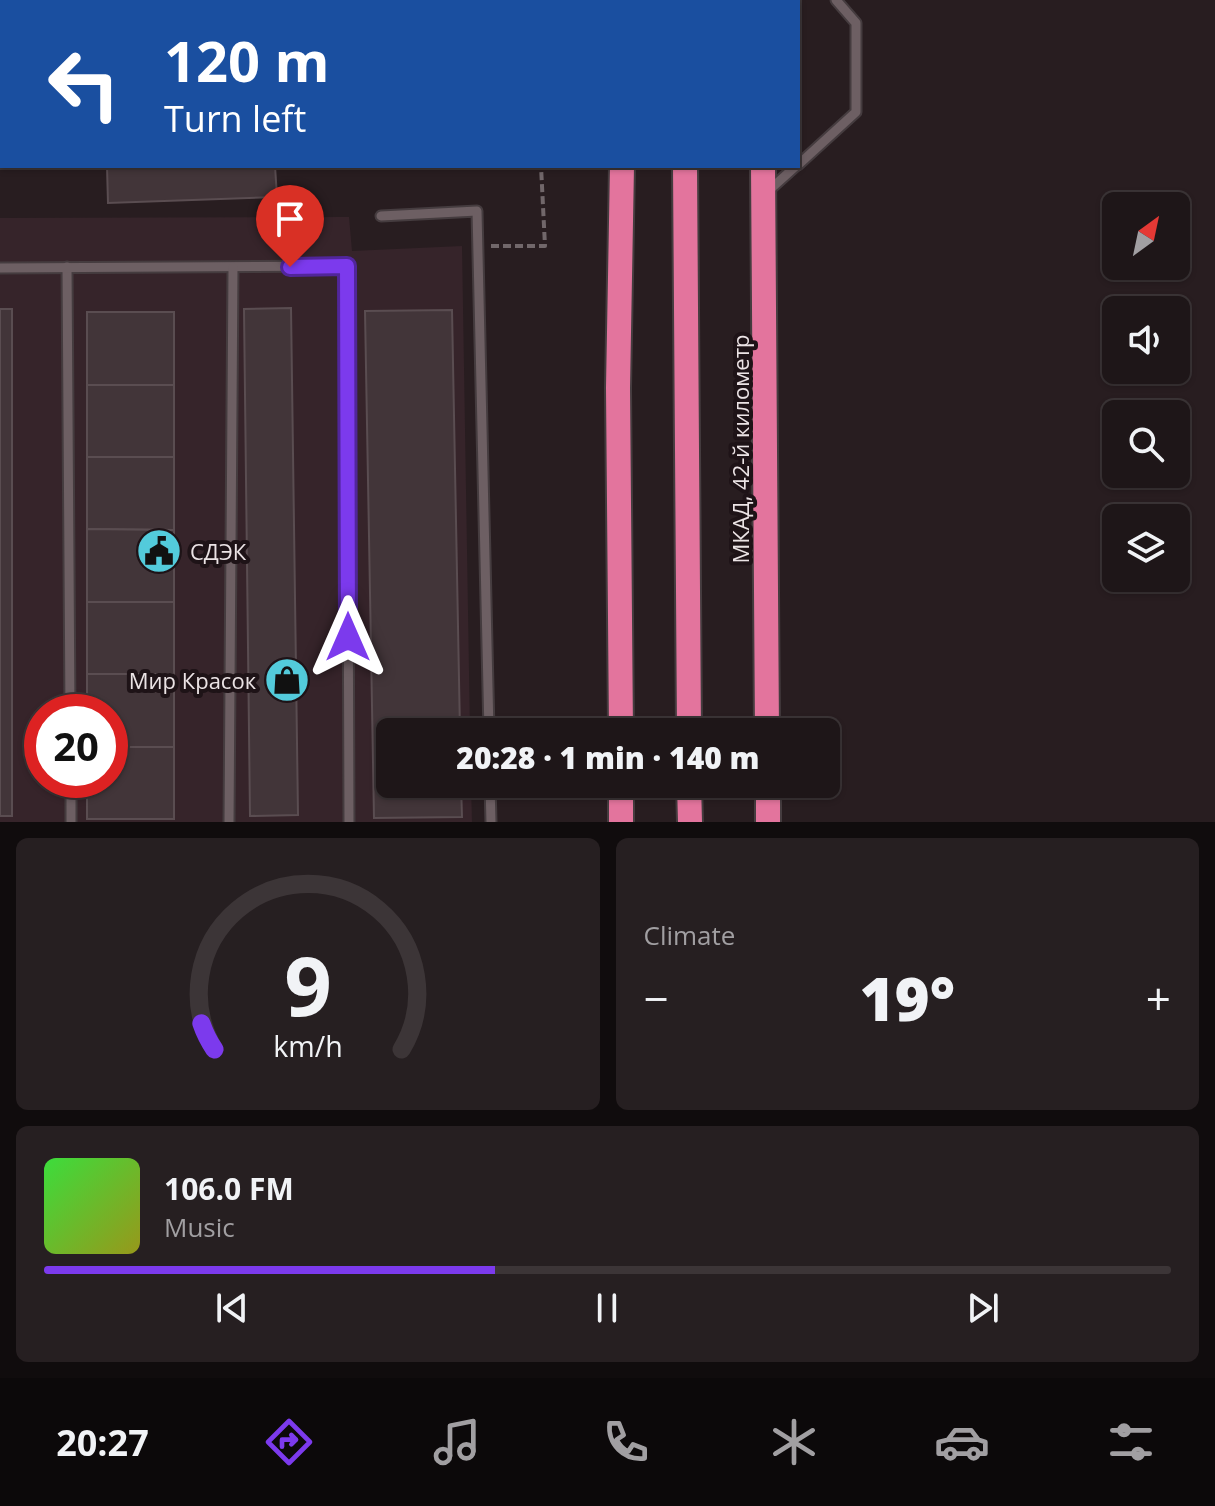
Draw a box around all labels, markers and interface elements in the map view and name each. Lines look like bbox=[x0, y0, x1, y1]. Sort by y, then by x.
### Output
text: 120 m bbox=[164, 22, 330, 98]
icon: left bbox=[32, 32, 136, 136]
text: Turn left bbox=[164, 94, 306, 143]
pin bbox=[256, 185, 324, 267]
north arrow bbox=[1102, 192, 1190, 280]
map controls bbox=[1102, 192, 1190, 592]
icon: arrive bbox=[268, 197, 312, 241]
button: sound bbox=[1102, 296, 1190, 384]
street label: МКАД, 42-й километр bbox=[725, 335, 755, 564]
button: search bbox=[1102, 400, 1190, 488]
button: layers bbox=[1102, 504, 1190, 592]
public building icon: СДЭК bbox=[135, 527, 183, 575]
place label: СДЭК bbox=[190, 536, 247, 566]
position arrow bbox=[306, 595, 390, 679]
shop icon: Мир Красок bbox=[263, 656, 311, 704]
place label: Мир Красок bbox=[129, 665, 257, 695]
speed limit sign: 20 bbox=[24, 694, 128, 798]
text: 20:28 · 1 min · 140 m bbox=[456, 737, 760, 778]
text: Climate bbox=[644, 917, 735, 953]
text: 9 bbox=[284, 927, 332, 1040]
text: 19° bbox=[859, 957, 955, 1039]
text: − bbox=[644, 968, 669, 1028]
text: + bbox=[1146, 968, 1171, 1028]
text: km/h bbox=[273, 1026, 342, 1065]
text: 106.0 FM bbox=[164, 1168, 294, 1209]
text: Music bbox=[164, 1209, 235, 1245]
icon: previous bbox=[210, 1286, 254, 1330]
icon: pause bbox=[585, 1286, 629, 1330]
icon: next bbox=[961, 1286, 1005, 1330]
icon: directions bbox=[261, 1414, 317, 1470]
icon: music bbox=[429, 1414, 485, 1470]
icon: phone bbox=[598, 1414, 654, 1470]
icon: climate bbox=[766, 1414, 822, 1470]
icon: car bbox=[934, 1414, 990, 1470]
icon: filters bbox=[1103, 1414, 1159, 1470]
text: 20:27 bbox=[56, 1418, 149, 1467]

